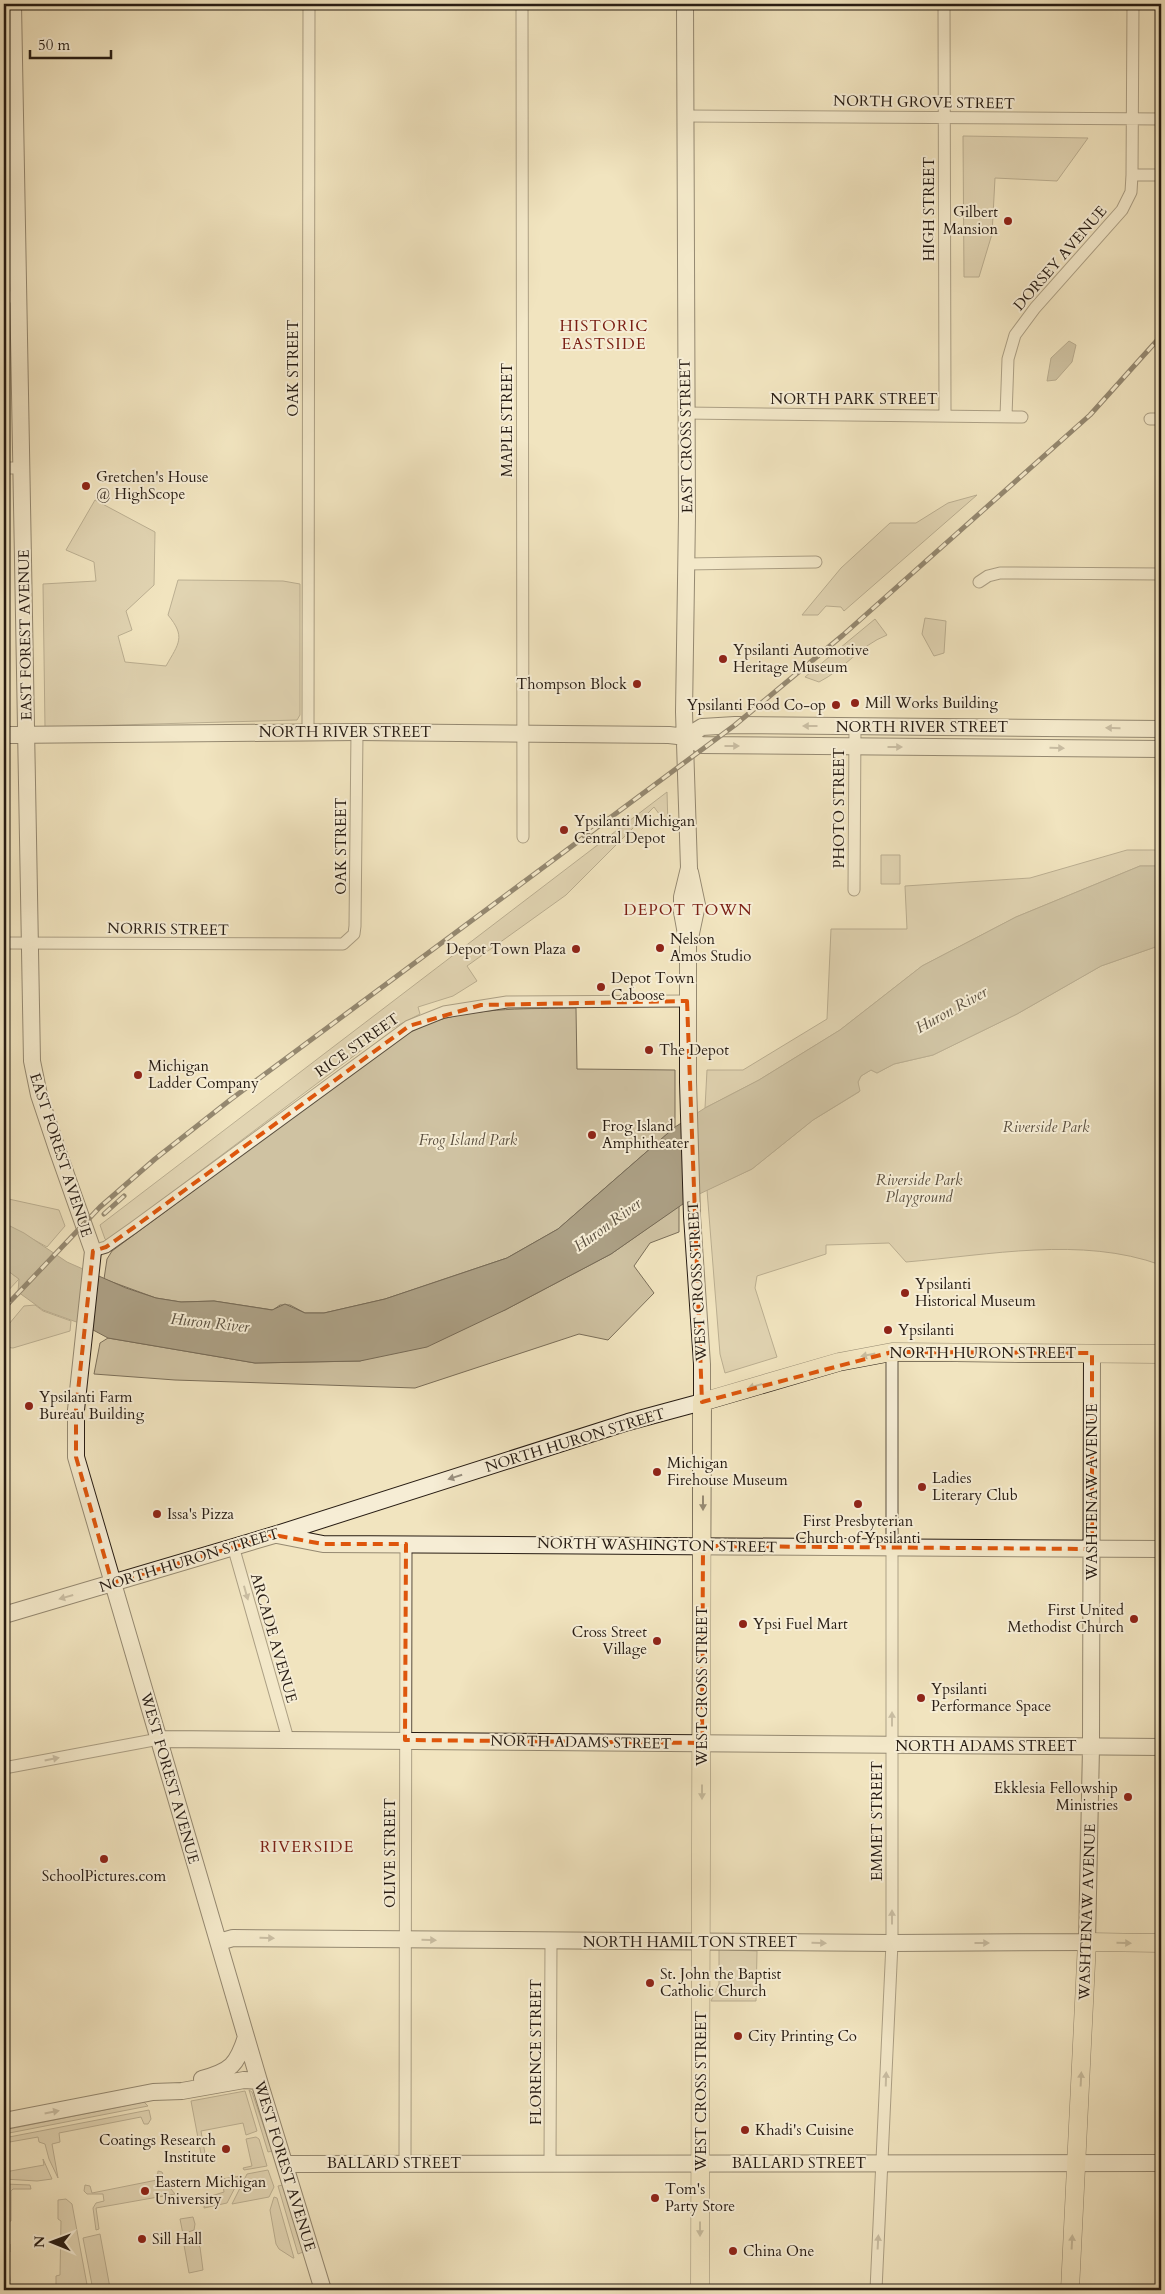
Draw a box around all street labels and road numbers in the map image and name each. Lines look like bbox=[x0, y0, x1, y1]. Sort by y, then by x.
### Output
street label: NORTH GROVE STREET bbox=[833, 90, 1015, 114]
street label: HIGH STREET bbox=[919, 157, 939, 261]
street label: DORSEY AVENUE bbox=[1009, 201, 1111, 315]
street label: OAK STREET bbox=[283, 319, 303, 417]
street label: EAST CROSS STREET bbox=[675, 358, 697, 514]
street label: MAPLE STREET bbox=[497, 363, 517, 477]
street label: NORTH PARK STREET bbox=[770, 389, 938, 409]
street label: EAST FOREST AVENUE bbox=[14, 549, 36, 721]
street label: NORTH RIVER STREET bbox=[836, 717, 1008, 737]
street label: NORTH RIVER STREET bbox=[259, 722, 431, 742]
street label: PHOTO STREET bbox=[829, 748, 849, 868]
street label: OAK STREET bbox=[331, 797, 351, 895]
street label: NORRIS STREET bbox=[107, 918, 229, 940]
street label: RICE STREET bbox=[311, 1009, 403, 1081]
street label: EAST FOREST AVENUE bbox=[25, 1070, 97, 1240]
street label: WEST CROSS STREET bbox=[683, 1200, 711, 1363]
street label: NORTH HURON STREET bbox=[889, 1343, 1077, 1363]
street label: NORTH HURON STREET bbox=[483, 1403, 667, 1477]
street label: WASHTENAW AVENUE bbox=[1082, 1404, 1102, 1581]
street label: NORTH HURON STREET bbox=[97, 1523, 281, 1597]
street label: NORTH WASHINGTON STREET bbox=[537, 1533, 777, 1557]
street label: ARCADE AVENUE bbox=[246, 1571, 302, 1705]
street label: WEST CROSS STREET bbox=[692, 1606, 712, 1767]
street label: WEST FOREST AVENUE bbox=[136, 1689, 204, 1866]
street label: NORTH ADAMS STREET bbox=[490, 1730, 672, 1754]
street label: NORTH ADAMS STREET bbox=[895, 1736, 1077, 1756]
street label: EMMET STREET bbox=[867, 1761, 887, 1881]
street label: OLIVE STREET bbox=[380, 1798, 400, 1908]
street label: WASHTENAW AVENUE bbox=[1074, 1823, 1100, 2002]
street label: NORTH HAMILTON STREET bbox=[583, 1932, 797, 1952]
street label: FLORENCE STREET bbox=[526, 1979, 546, 2125]
street label: WEST CROSS STREET bbox=[691, 2011, 711, 2172]
street label: WEST FOREST AVENUE bbox=[249, 2077, 320, 2254]
street label: BALLARD STREET bbox=[327, 2153, 461, 2173]
street label: BALLARD STREET bbox=[732, 2153, 866, 2173]

